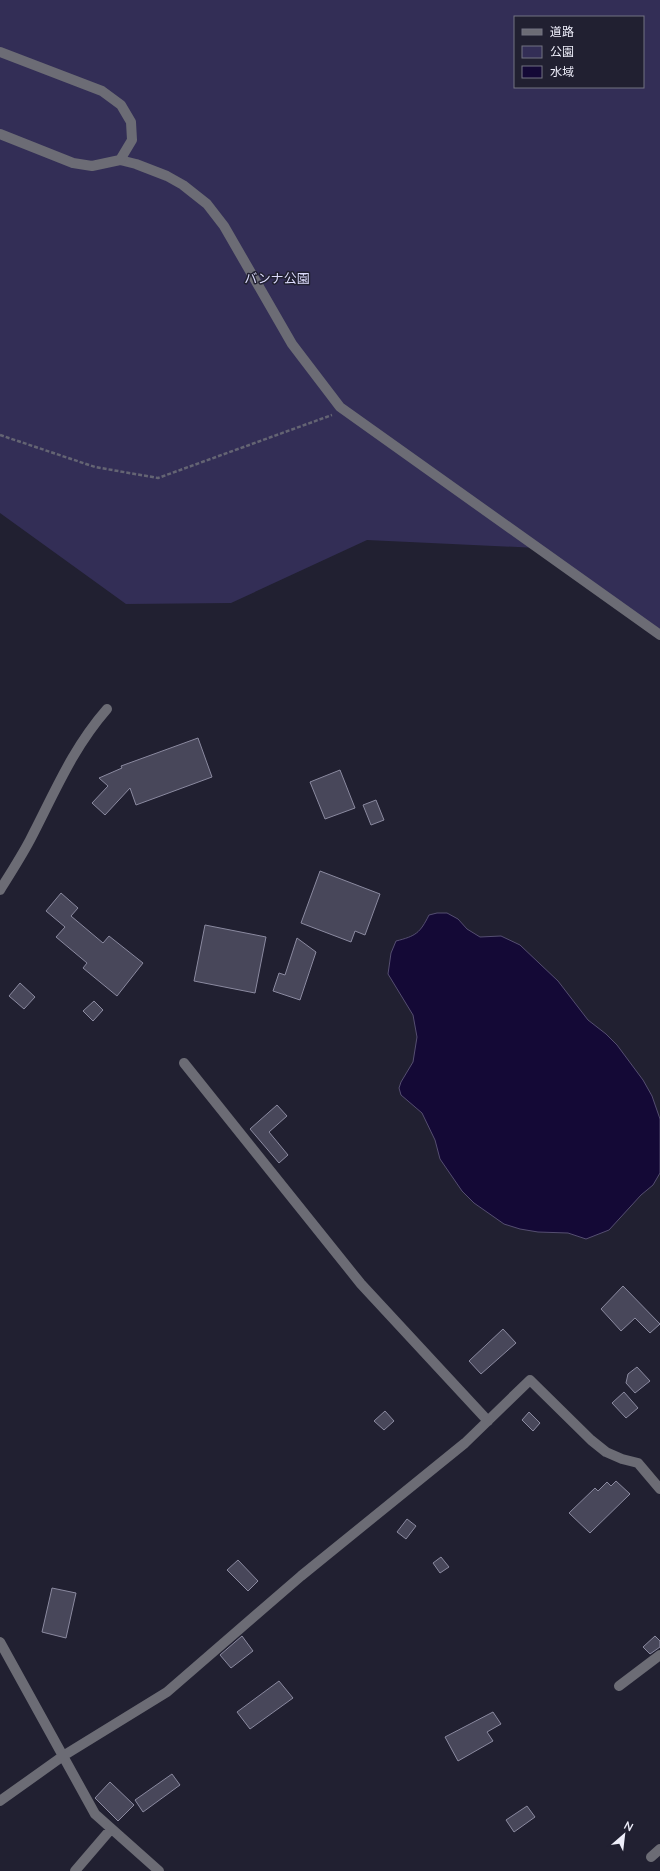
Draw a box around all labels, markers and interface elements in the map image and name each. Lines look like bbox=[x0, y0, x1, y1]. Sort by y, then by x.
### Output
legend bbox=[514, 16, 644, 88]
text: 道路 bbox=[550, 24, 574, 39]
text: 公園 bbox=[550, 44, 574, 59]
text: 水域 bbox=[550, 64, 574, 79]
park label: バンナ公園 bbox=[244, 270, 310, 286]
north arrow bbox=[604, 1815, 644, 1855]
text: N bbox=[622, 1818, 636, 1833]

